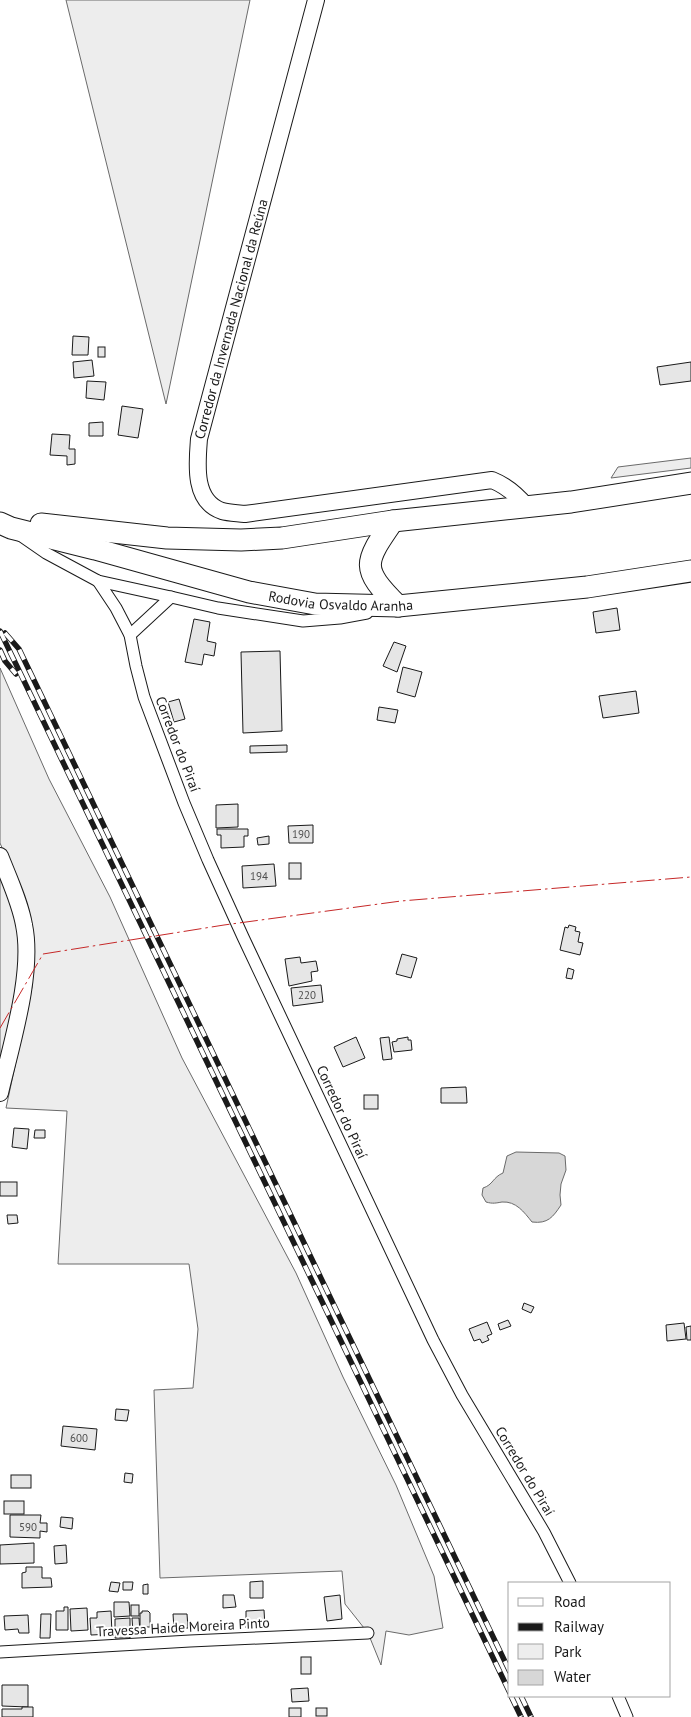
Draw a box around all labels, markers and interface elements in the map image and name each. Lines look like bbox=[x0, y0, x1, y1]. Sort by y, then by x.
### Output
street label: Corredor da Invernada Nacional da Reúna bbox=[190, 197, 272, 441]
street label: Rodovia Osvaldo Aranha bbox=[267, 587, 414, 615]
street label: Corredor do Piraí bbox=[152, 694, 205, 795]
house number: 190 bbox=[292, 827, 310, 841]
house number: 194 bbox=[250, 869, 268, 883]
house number: 220 bbox=[298, 988, 316, 1002]
street label: Corredor do Piraí bbox=[313, 1062, 372, 1162]
street label: Corredor do Piraí bbox=[491, 1423, 559, 1519]
house number: 600 bbox=[70, 1431, 88, 1445]
house number: 590 bbox=[19, 1520, 37, 1534]
legend bbox=[508, 1582, 671, 1697]
text: Road bbox=[554, 1592, 586, 1611]
street label: Travessa Haide Moreira Pinto bbox=[96, 1613, 270, 1641]
text: Railway bbox=[554, 1617, 604, 1636]
text: Park bbox=[554, 1642, 582, 1661]
text: Water bbox=[554, 1667, 591, 1686]

